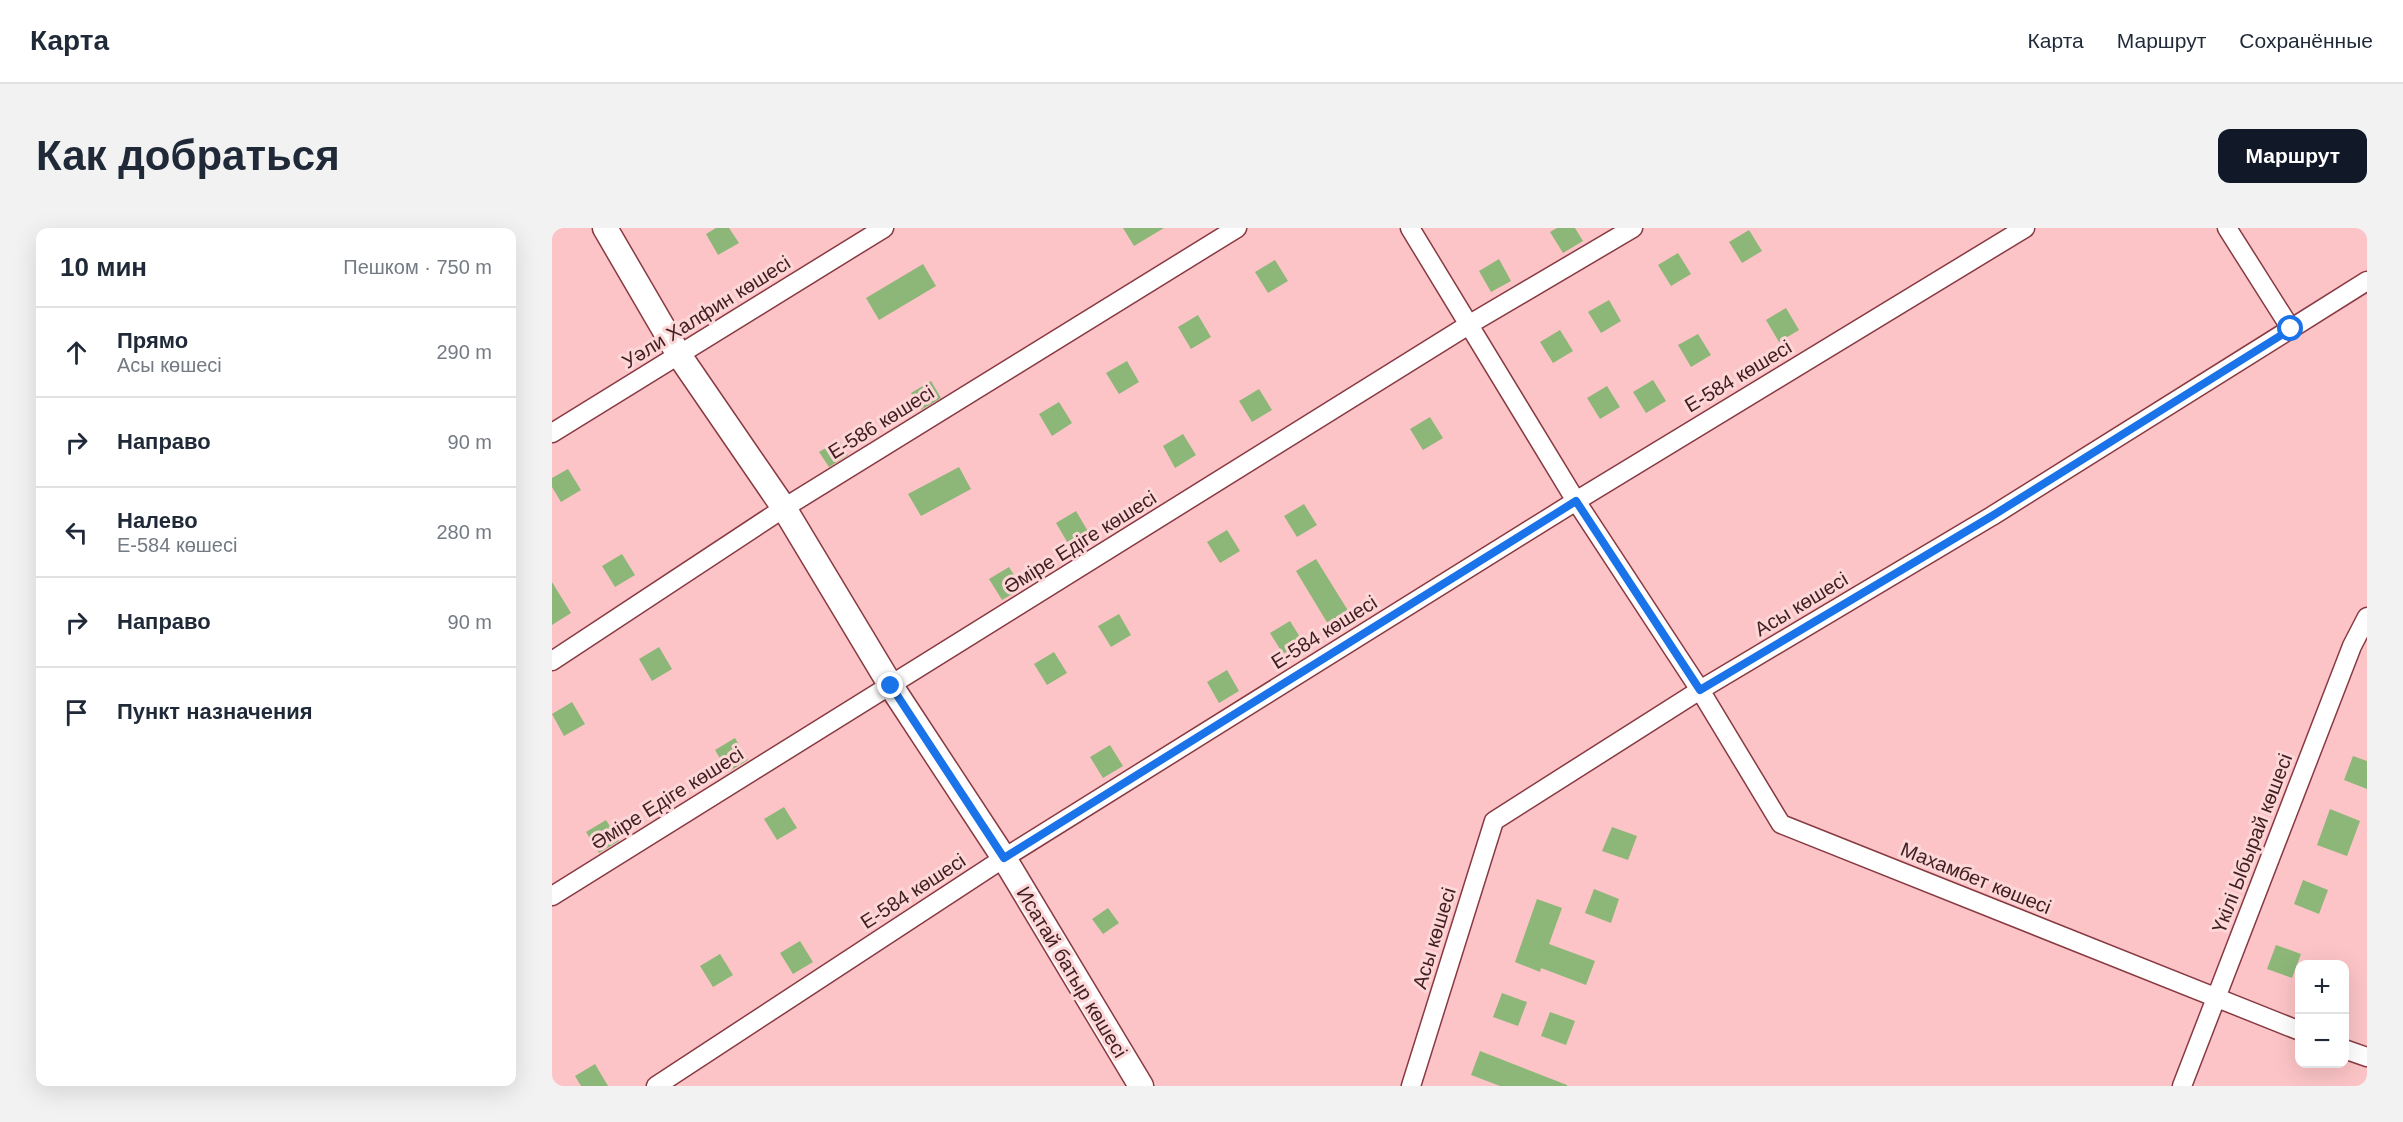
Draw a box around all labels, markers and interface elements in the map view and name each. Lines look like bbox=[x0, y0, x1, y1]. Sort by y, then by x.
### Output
text: Карта bbox=[30, 25, 109, 56]
text: Карта bbox=[2028, 29, 2084, 52]
text: Маршрут bbox=[2117, 29, 2206, 52]
text: Сохранённые bbox=[2239, 29, 2373, 52]
button: Маршрут bbox=[2218, 129, 2367, 183]
text: Как добраться bbox=[36, 132, 340, 179]
street label: Уәли Халфин көшесі bbox=[618, 251, 794, 373]
text: 10 мин bbox=[60, 252, 147, 282]
text: Пешком · 750 m bbox=[343, 256, 492, 278]
route start bbox=[2277, 315, 2303, 341]
text: Прямо bbox=[117, 328, 188, 353]
icon: ahead bbox=[60, 336, 93, 369]
street label: Е-584 көшесі bbox=[1681, 336, 1795, 416]
text: 290 m bbox=[436, 341, 492, 363]
text: Асы көшесі bbox=[117, 354, 222, 376]
street label: Е-586 көшесі bbox=[824, 381, 938, 463]
icon: right bbox=[60, 426, 93, 459]
text: Направо bbox=[117, 429, 211, 454]
text: 90 m bbox=[448, 431, 492, 453]
street label: Әміре Едіге көшесі bbox=[1000, 486, 1160, 598]
text: Налево bbox=[117, 508, 198, 533]
icon: left bbox=[60, 516, 93, 549]
text: 280 m bbox=[436, 521, 492, 543]
text: Е-584 көшесі bbox=[117, 534, 237, 556]
street label: Асы көшесі bbox=[1750, 568, 1852, 640]
street label: Е-584 көшесі bbox=[1267, 591, 1381, 673]
icon: right bbox=[60, 606, 93, 639]
text: Направо bbox=[117, 609, 211, 634]
text: 90 m bbox=[448, 611, 492, 633]
route end bbox=[877, 672, 903, 698]
icon: arrive bbox=[60, 696, 93, 729]
text: Пункт назначения bbox=[117, 699, 313, 724]
street label: Әміре Едіге көшесі bbox=[587, 742, 747, 854]
street label: Үкілі Ыбырай көшесі bbox=[2208, 750, 2296, 936]
street label: Махамбет көшесі bbox=[1898, 838, 2054, 918]
street label: Е-584 көшесі bbox=[857, 849, 969, 933]
street label: Исатай батыр көшесі bbox=[1012, 883, 1132, 1061]
street label: Асы көшесі bbox=[1408, 885, 1460, 991]
map controls bbox=[2295, 960, 2349, 1068]
button: + bbox=[2295, 960, 2349, 1014]
button: − bbox=[2295, 1014, 2349, 1068]

